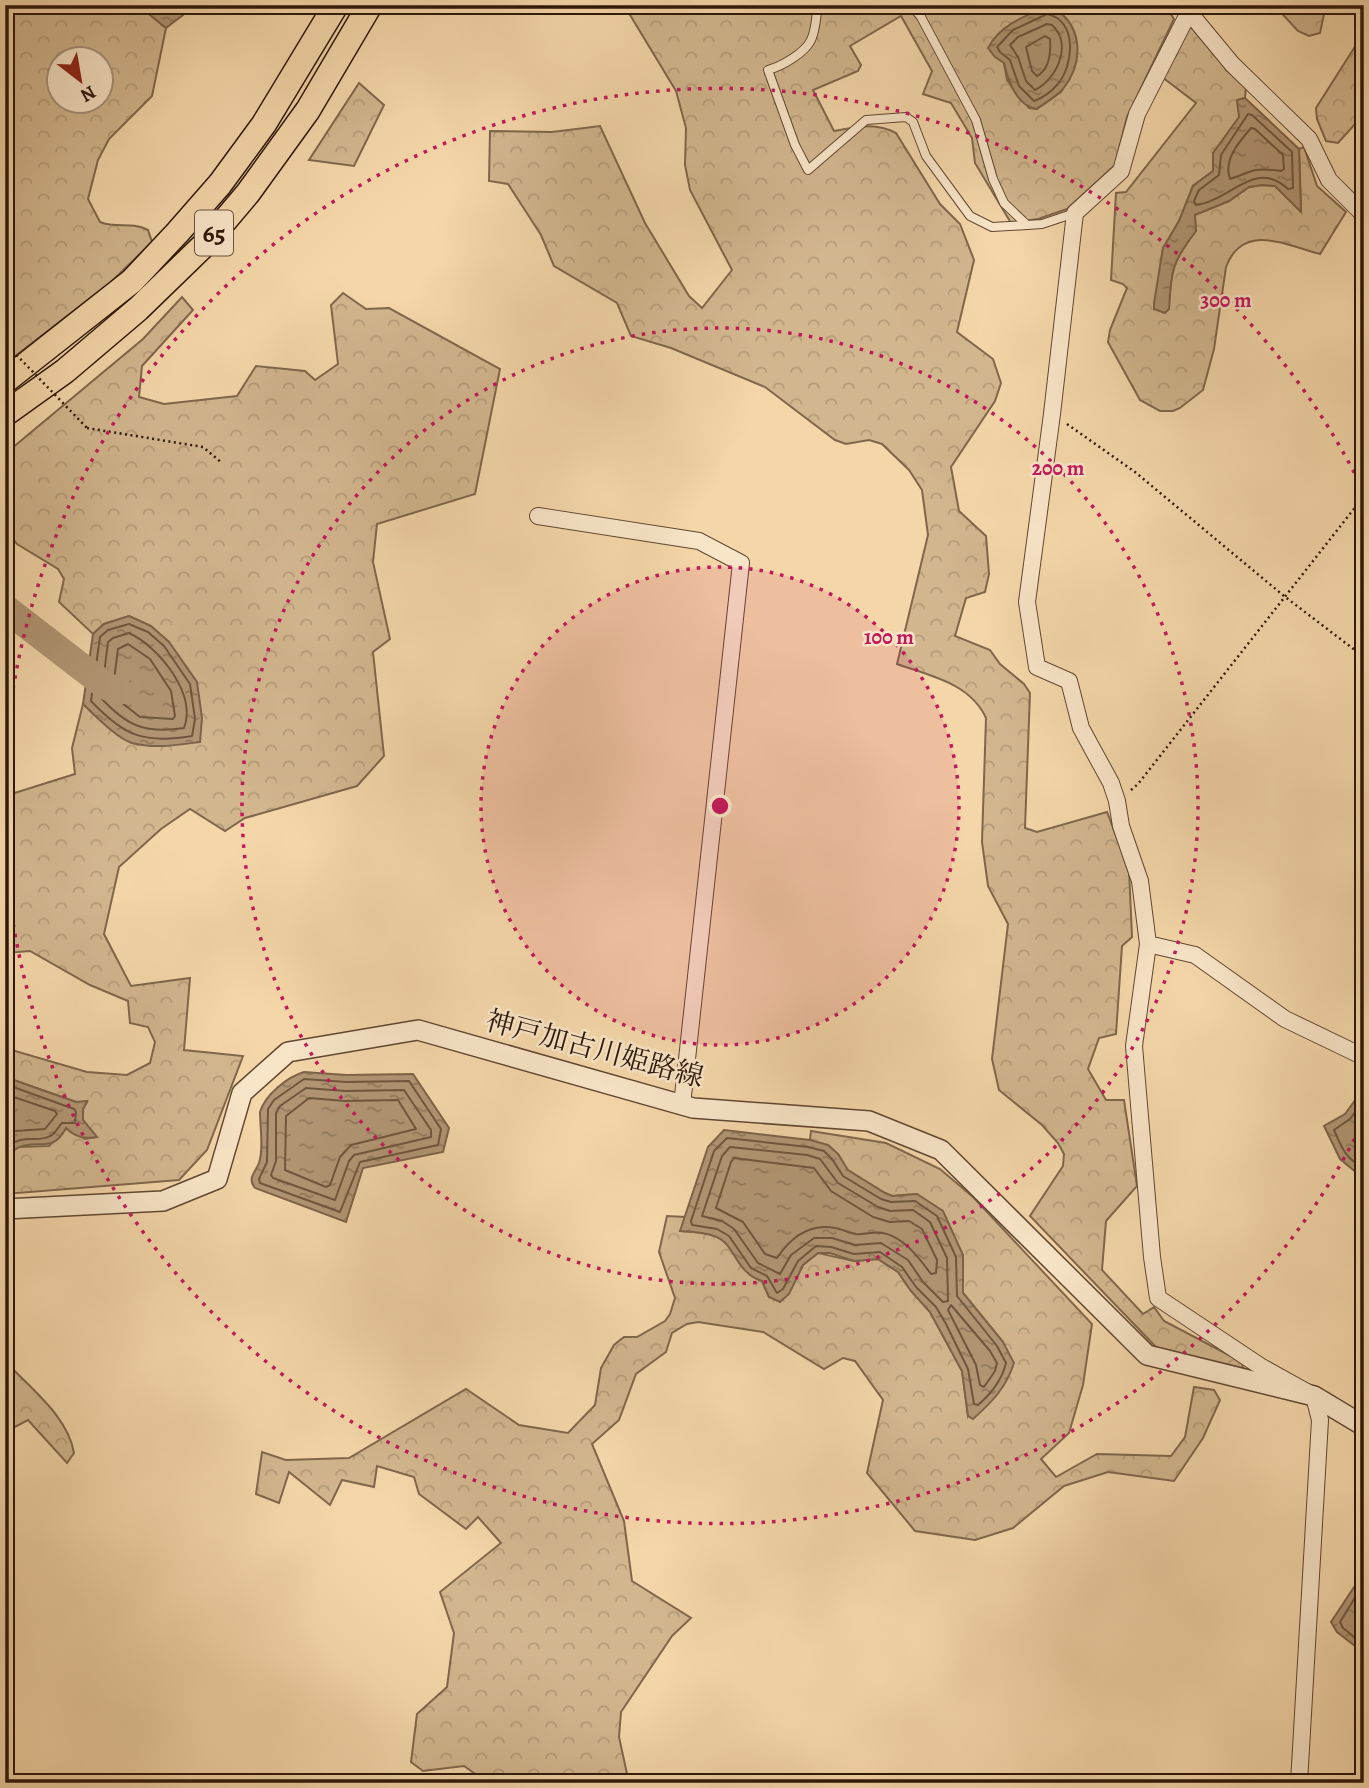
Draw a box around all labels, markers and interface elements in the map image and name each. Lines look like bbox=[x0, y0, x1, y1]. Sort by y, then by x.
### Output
north arrow bbox=[46, 46, 116, 116]
text: N bbox=[75, 79, 101, 109]
road number: 65 bbox=[195, 210, 233, 256]
text: 300 m bbox=[1200, 286, 1252, 314]
text: 200 m bbox=[1032, 454, 1085, 482]
text: 100 m bbox=[864, 623, 914, 651]
centre of rings bbox=[708, 794, 732, 818]
street label: 神戸加古川姫路線 bbox=[482, 1002, 708, 1096]

